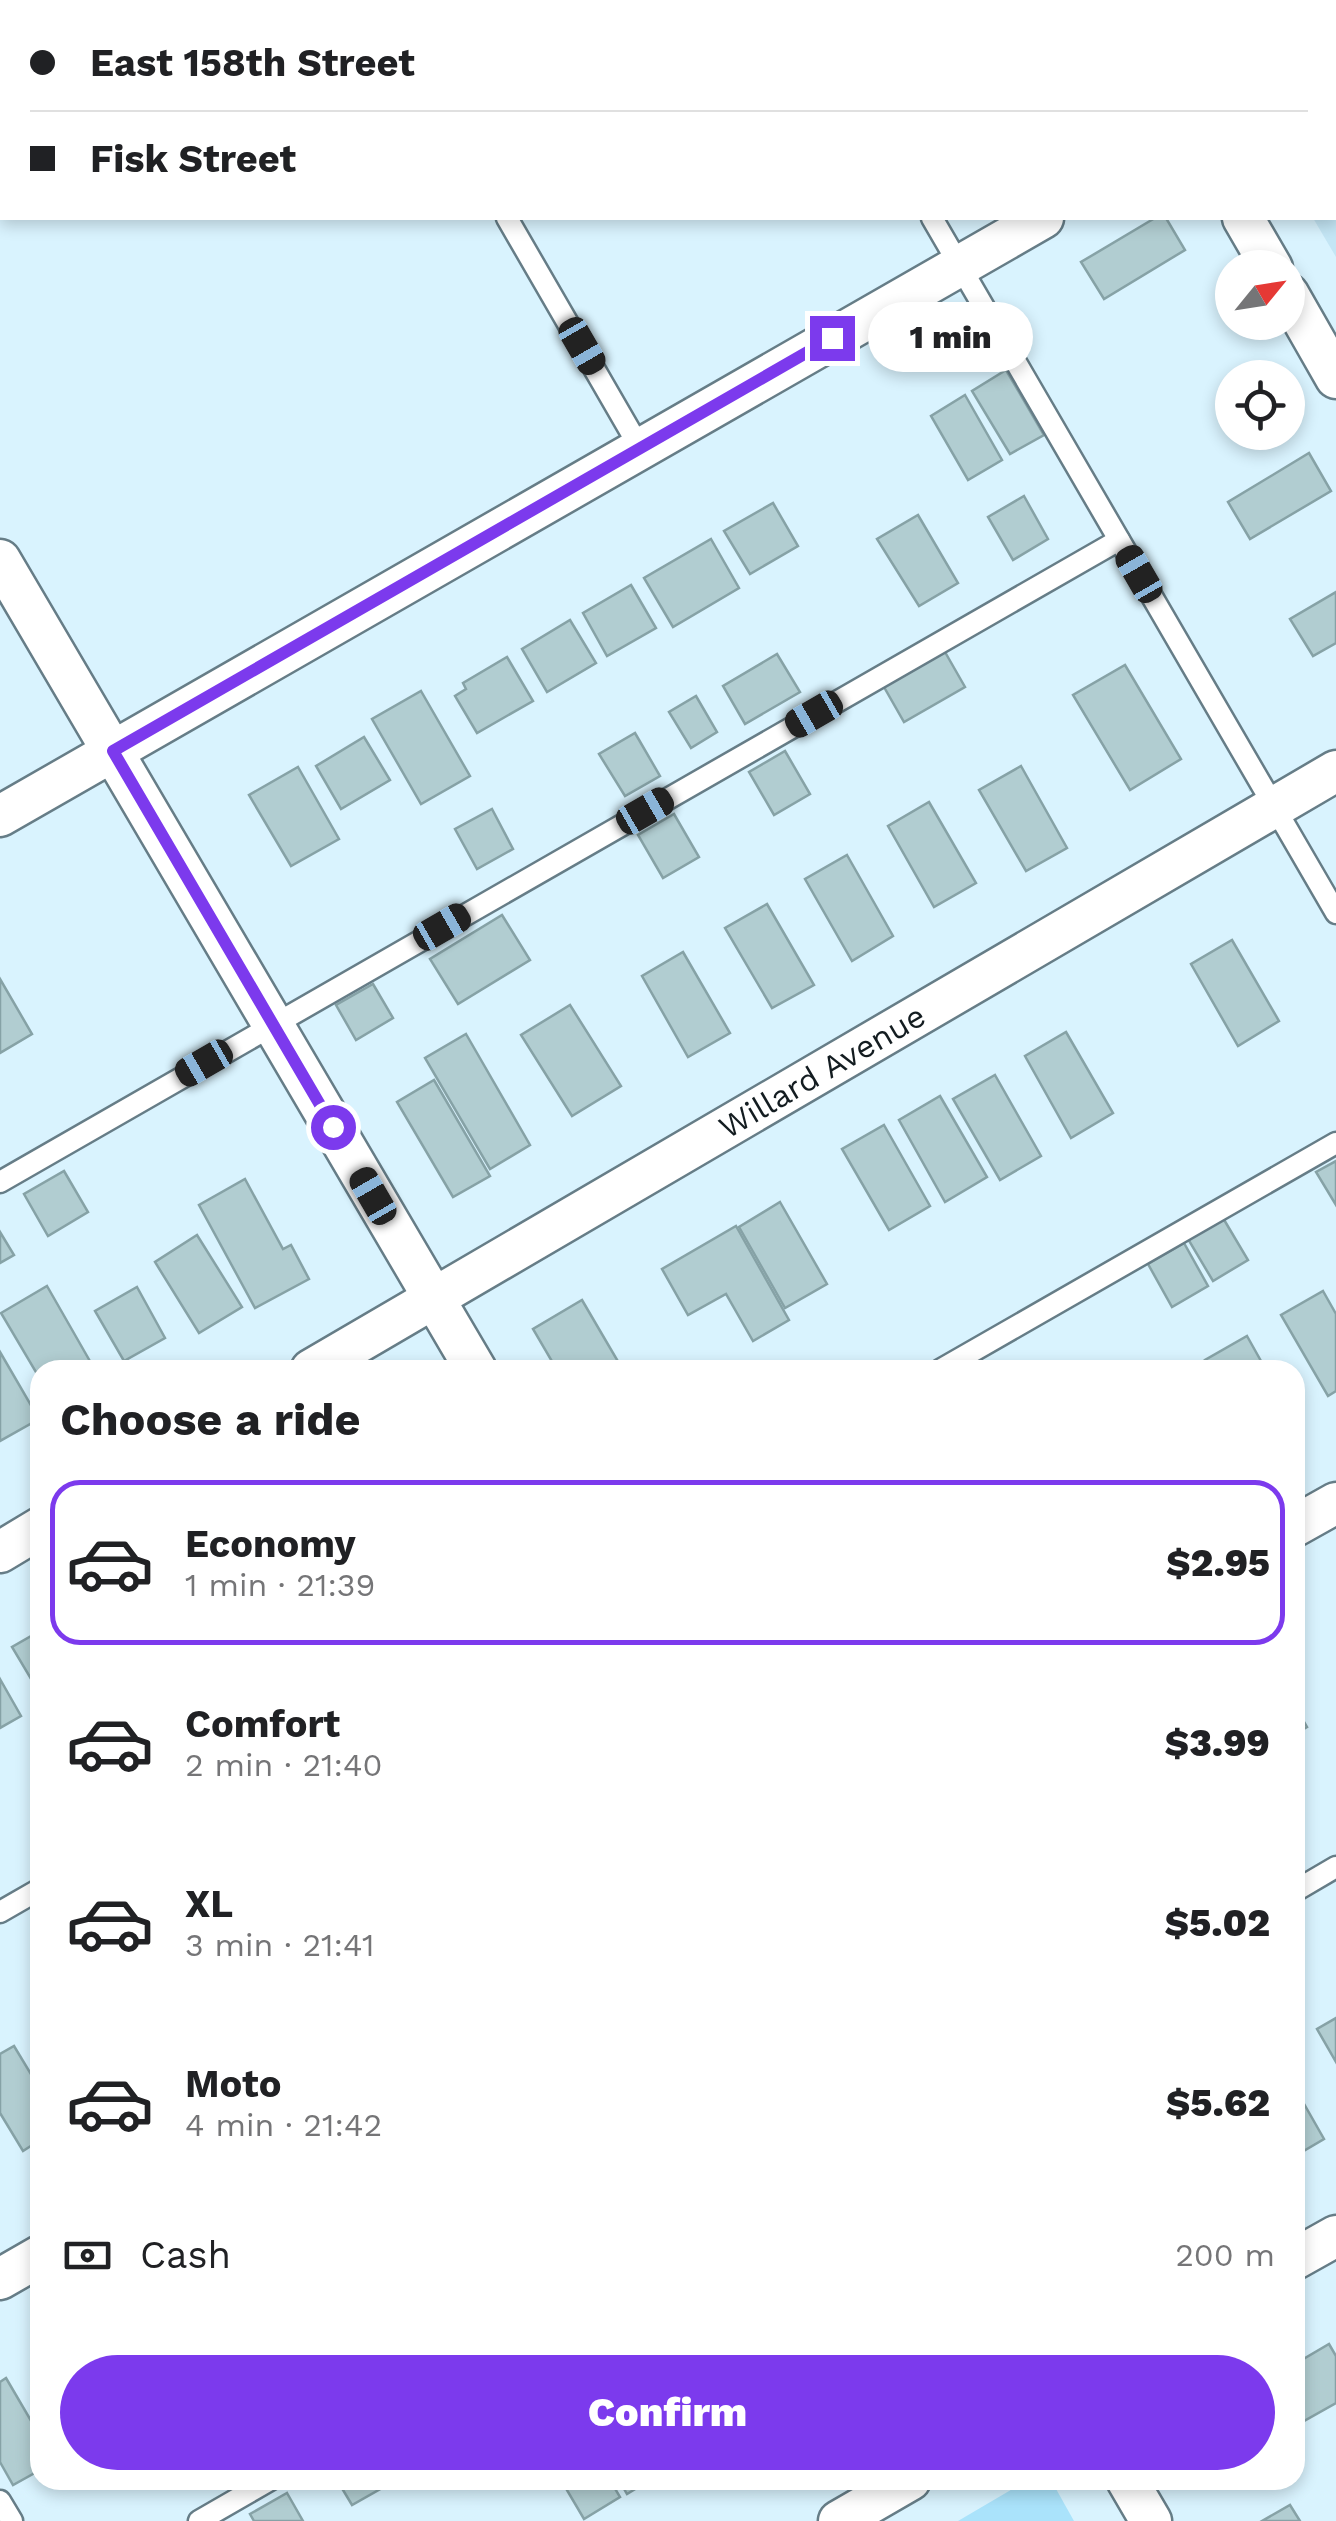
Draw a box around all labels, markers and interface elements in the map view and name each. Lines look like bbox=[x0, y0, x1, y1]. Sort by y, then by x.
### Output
text: East 158th Street bbox=[90, 41, 415, 85]
text: Fisk Street bbox=[90, 137, 296, 181]
north arrow bbox=[1215, 250, 1305, 340]
map controls bbox=[1215, 250, 1305, 450]
callout: 1 min bbox=[867, 303, 1032, 373]
car bbox=[554, 313, 610, 379]
route end bbox=[810, 316, 855, 361]
text: 1 min bbox=[909, 318, 992, 356]
button: locate bbox=[1215, 360, 1305, 450]
car bbox=[1111, 541, 1167, 607]
car bbox=[781, 686, 847, 742]
car bbox=[612, 783, 678, 839]
car bbox=[409, 899, 475, 955]
street label: Willard Avenue bbox=[712, 996, 932, 1146]
car bbox=[171, 1035, 237, 1091]
route start bbox=[311, 1105, 356, 1150]
car bbox=[345, 1163, 401, 1229]
text: Choose a ride bbox=[60, 1393, 360, 1446]
icon: car bbox=[65, 1518, 155, 1608]
text: Economy bbox=[185, 1522, 356, 1566]
text: $2.95 bbox=[1166, 1541, 1270, 1585]
text: 1 min · 21:39 bbox=[185, 1566, 375, 1604]
icon: car bbox=[65, 1698, 155, 1788]
text: Comfort bbox=[185, 1702, 340, 1746]
text: $3.99 bbox=[1165, 1721, 1270, 1765]
text: 2 min · 21:40 bbox=[185, 1746, 383, 1784]
icon: car bbox=[65, 1878, 155, 1968]
text: XL bbox=[185, 1882, 233, 1926]
text: $5.02 bbox=[1164, 1901, 1270, 1945]
text: 3 min · 21:41 bbox=[185, 1926, 375, 1964]
icon: car bbox=[65, 2058, 155, 2148]
text: Moto bbox=[185, 2062, 281, 2106]
text: $5.62 bbox=[1166, 2081, 1270, 2125]
text: 4 min · 21:42 bbox=[185, 2106, 382, 2144]
icon: cash bbox=[60, 2228, 115, 2283]
text: Cash bbox=[140, 2233, 231, 2277]
text: 200 m bbox=[1175, 2236, 1275, 2274]
button: Confirm bbox=[60, 2355, 1275, 2470]

